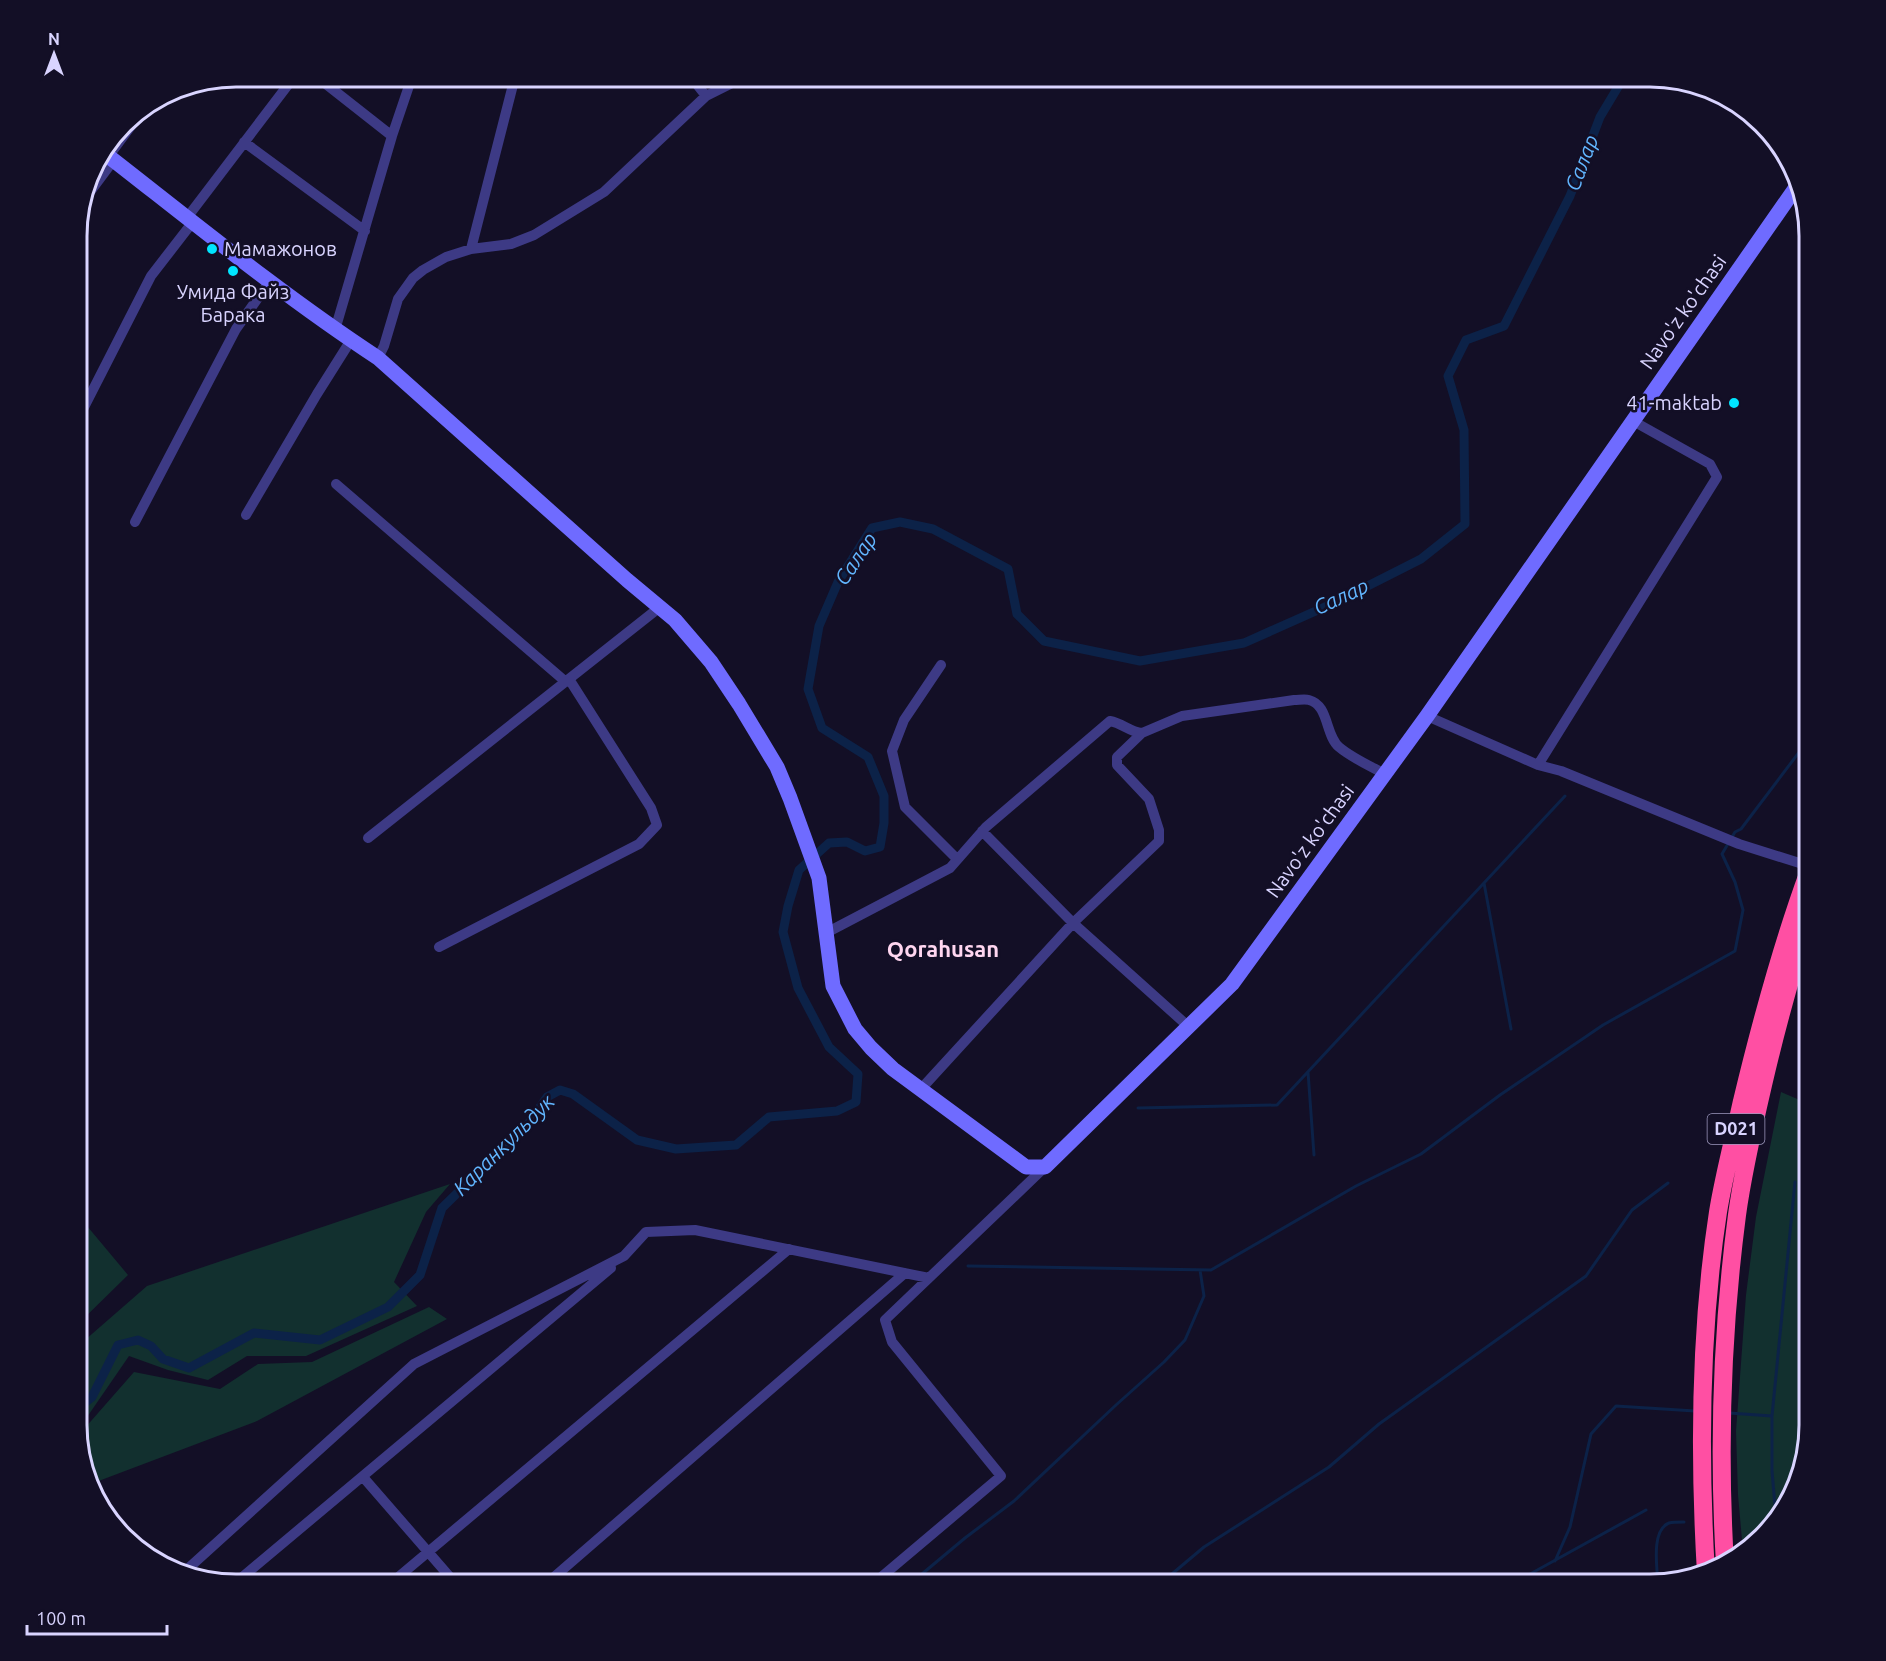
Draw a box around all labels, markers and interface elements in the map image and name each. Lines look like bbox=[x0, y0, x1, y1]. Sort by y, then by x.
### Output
north arrow bbox=[24, 24, 84, 84]
text: N bbox=[48, 30, 60, 48]
water label: Салар bbox=[1559, 131, 1603, 194]
place label: Мамажонов bbox=[224, 237, 337, 260]
marker: Мамажонов bbox=[205, 242, 219, 256]
street label: Navo'z ko'chasi bbox=[1635, 250, 1731, 373]
marker: Умида Файз Барака bbox=[226, 264, 240, 278]
place label: Умида Файз Барака bbox=[177, 280, 289, 326]
place label: 41-maktab bbox=[1626, 391, 1722, 414]
marker: 41-maktab bbox=[1727, 396, 1741, 410]
water label: Салар bbox=[829, 528, 881, 589]
water label: Салар bbox=[1309, 573, 1372, 619]
street label: Navo'z ko'chasi bbox=[1261, 780, 1358, 902]
district label: Qorahusan bbox=[887, 936, 999, 961]
water label: Каранкульдук bbox=[448, 1089, 559, 1200]
road number: D021 bbox=[1708, 1114, 1764, 1144]
scale bar bbox=[27, 1598, 166, 1636]
text: 100 m bbox=[36, 1608, 86, 1628]

